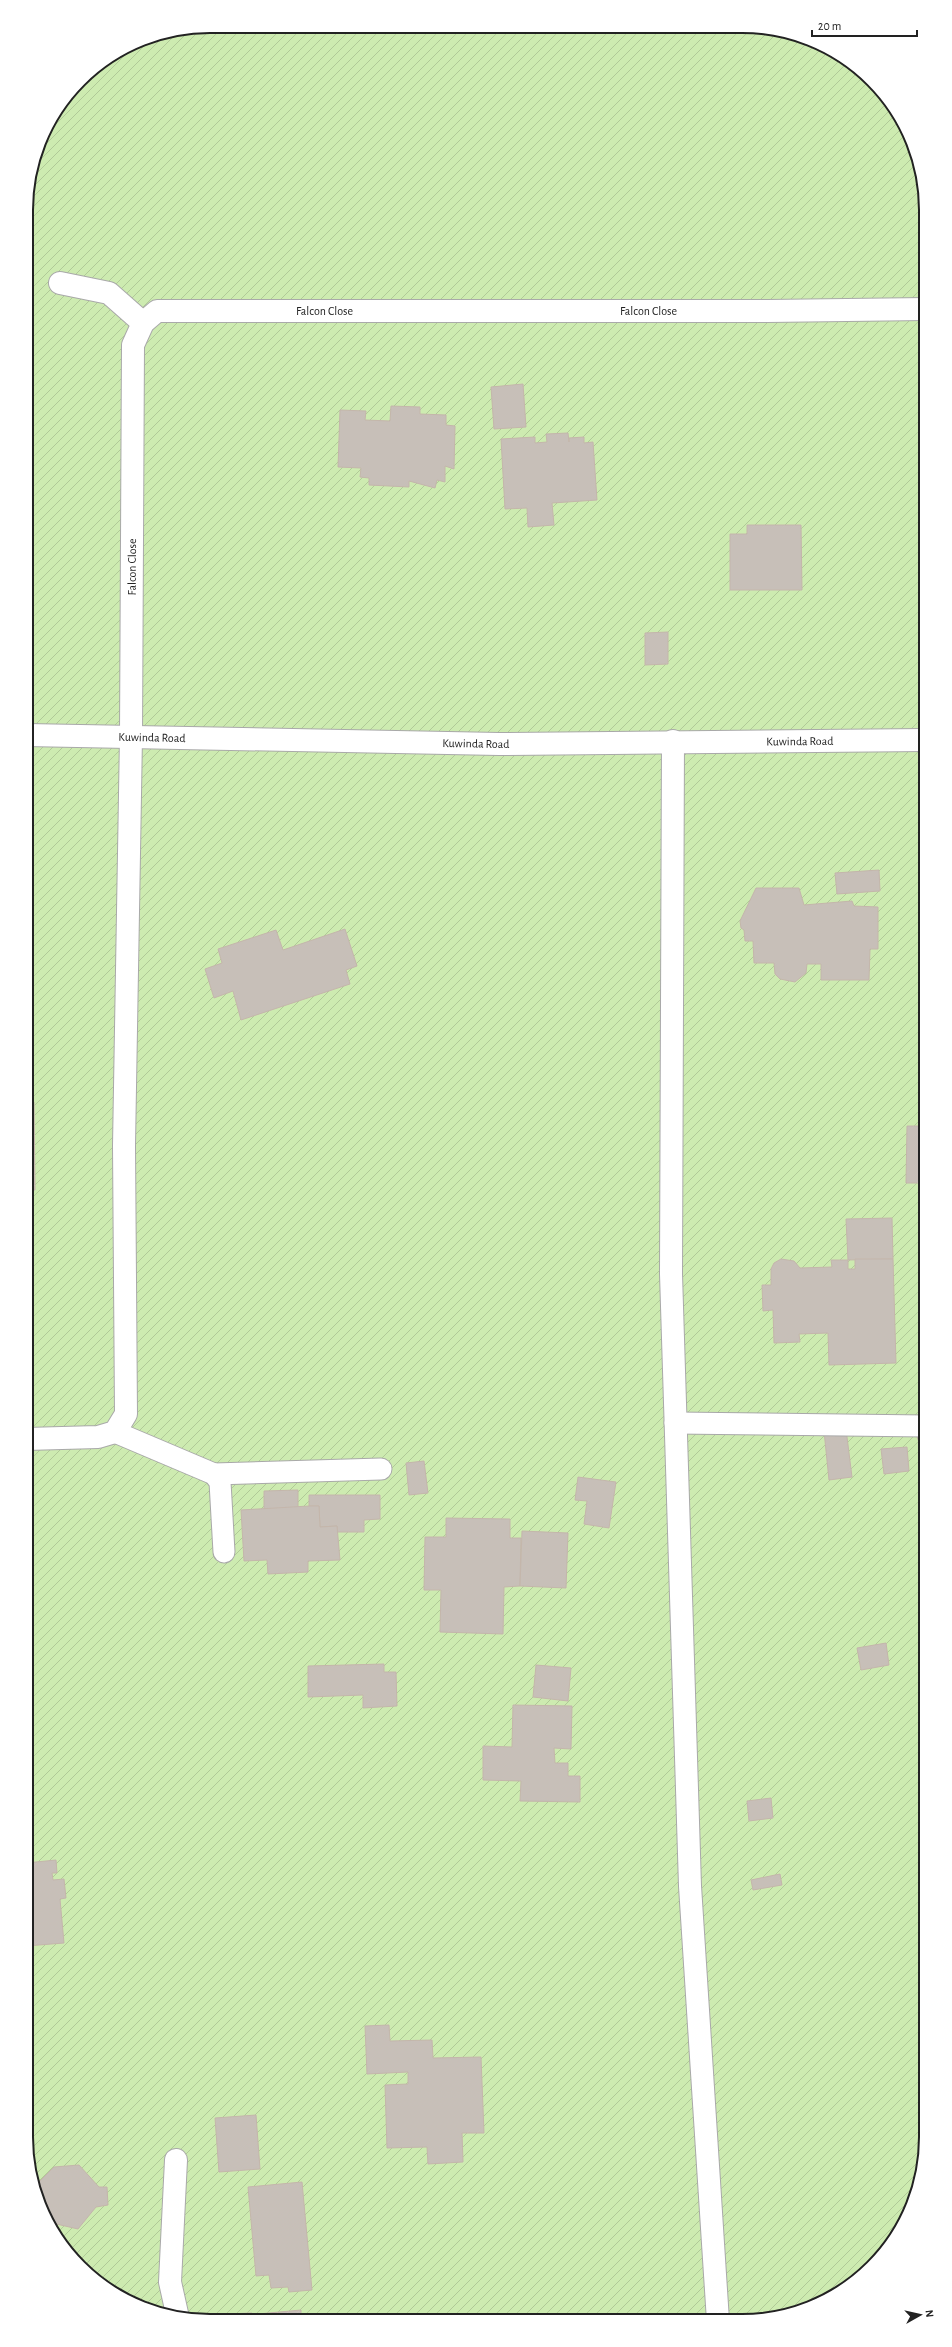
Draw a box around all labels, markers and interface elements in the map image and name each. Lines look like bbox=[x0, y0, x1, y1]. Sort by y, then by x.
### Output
scale bar bbox=[812, 12, 917, 38]
text: 20 m bbox=[818, 20, 841, 32]
street label: Falcon Close bbox=[296, 305, 353, 317]
street label: Falcon Close bbox=[620, 305, 677, 317]
street label: Falcon Close bbox=[126, 538, 138, 595]
street label: Kuwinda Road bbox=[118, 731, 186, 744]
street label: Kuwinda Road bbox=[766, 735, 834, 747]
street label: Kuwinda Road bbox=[442, 737, 510, 750]
north arrow bbox=[900, 2295, 940, 2335]
text: N bbox=[923, 2309, 935, 2318]

